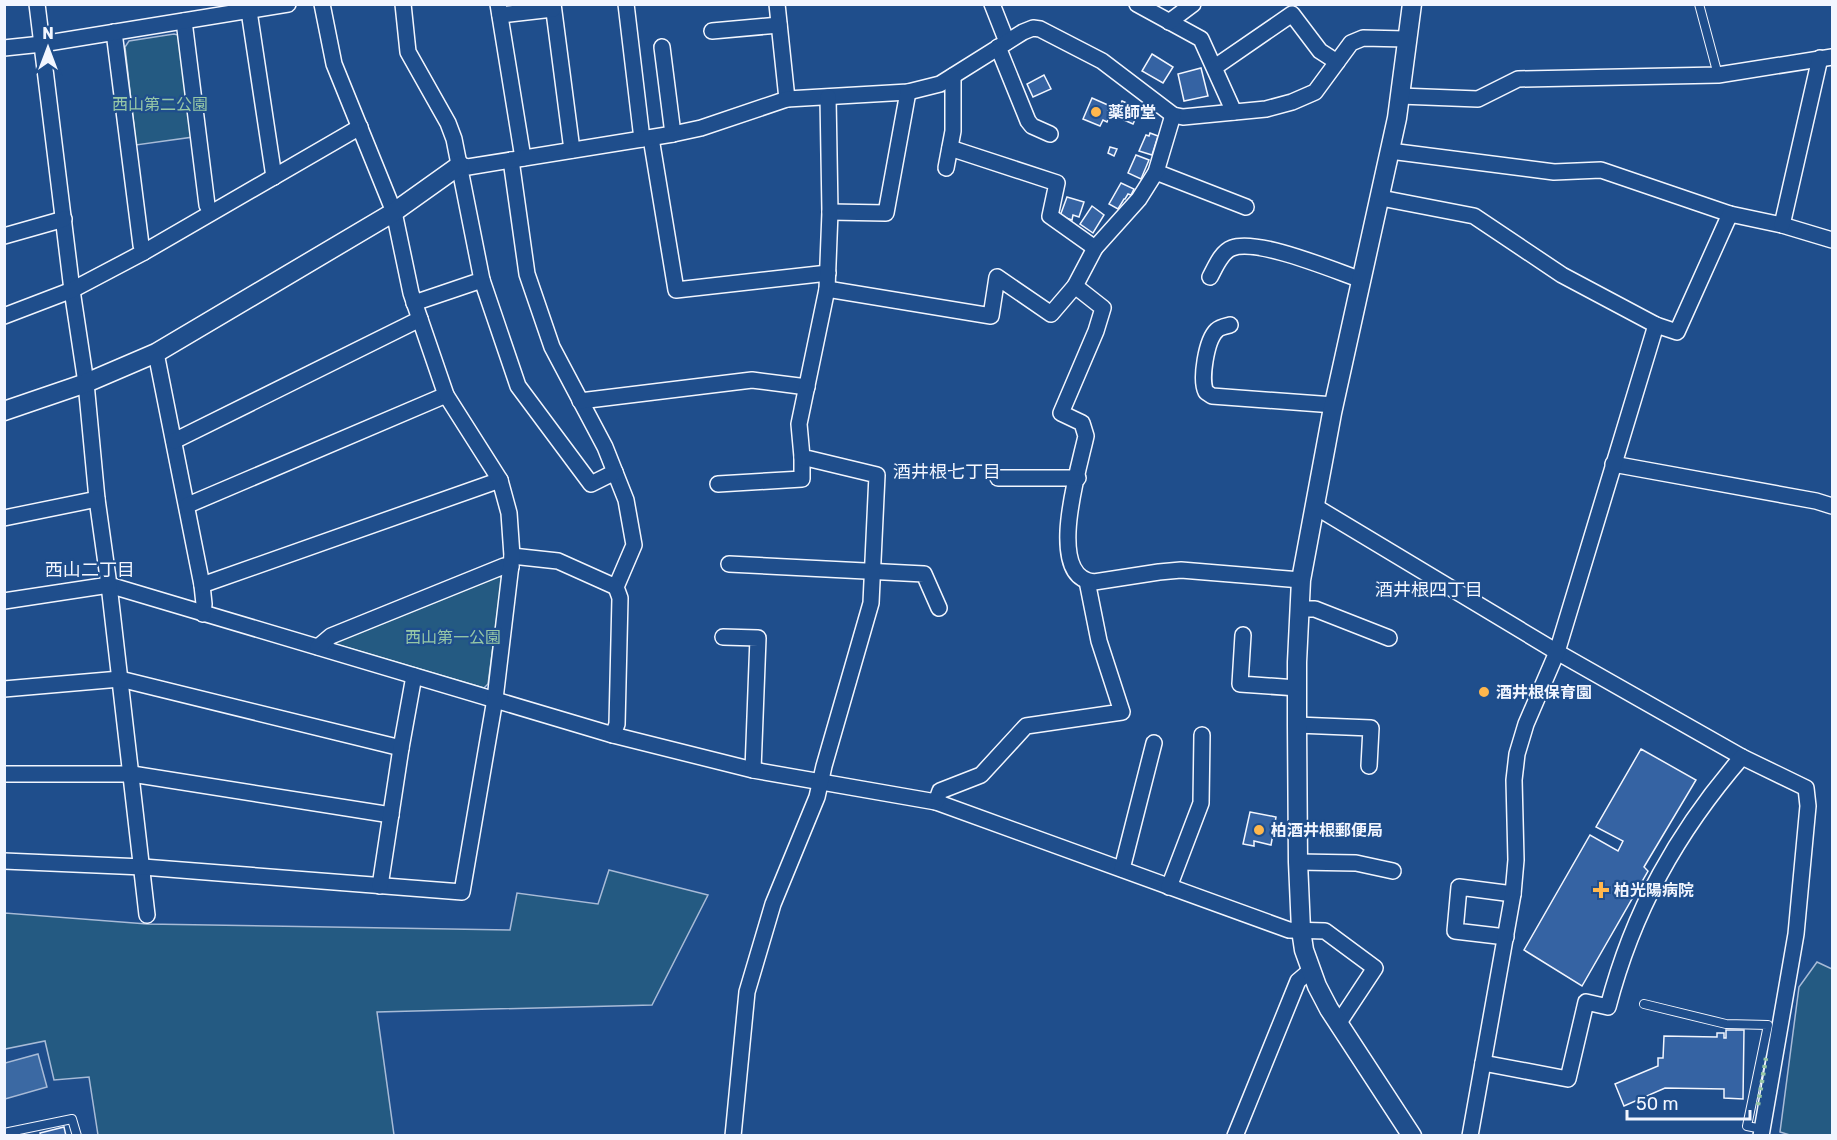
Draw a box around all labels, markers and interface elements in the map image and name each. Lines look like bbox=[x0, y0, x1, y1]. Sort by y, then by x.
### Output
north arrow bbox=[18, 18, 78, 78]
text: N bbox=[42, 24, 54, 43]
park label: 西山第二公園 bbox=[112, 95, 208, 114]
place label: 薬師堂 bbox=[1108, 103, 1156, 122]
marker: 薬師堂 bbox=[1089, 105, 1103, 119]
district label: 酒井根七丁目 bbox=[893, 461, 1001, 483]
district label: 西山二丁目 bbox=[45, 559, 135, 581]
district label: 酒井根四丁目 bbox=[1375, 579, 1483, 601]
park label: 西山第一公園 bbox=[405, 628, 501, 647]
place label: 酒井根保育園 bbox=[1496, 683, 1592, 702]
marker: 酒井根保育園 bbox=[1477, 685, 1491, 699]
place label: 柏酒井根郵便局 bbox=[1271, 821, 1383, 840]
marker: 柏酒井根郵便局 bbox=[1252, 823, 1266, 837]
marker: 柏光陽病院 bbox=[1592, 881, 1610, 899]
place label: 柏光陽病院 bbox=[1614, 881, 1694, 900]
scale bar bbox=[1627, 1083, 1750, 1121]
text: 50 m bbox=[1636, 1093, 1679, 1115]

